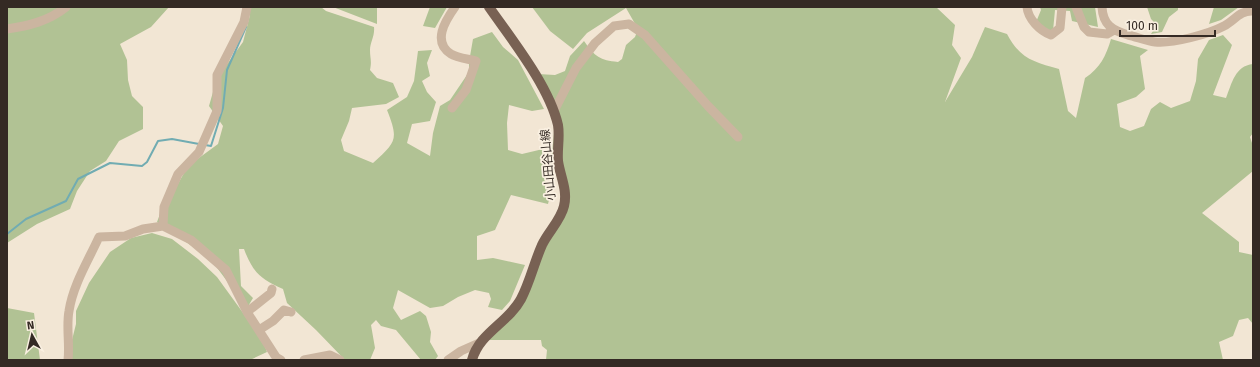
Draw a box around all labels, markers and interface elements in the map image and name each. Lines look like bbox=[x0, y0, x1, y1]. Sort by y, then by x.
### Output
scale bar bbox=[1120, 12, 1215, 38]
text: 100 m bbox=[1126, 19, 1158, 33]
street label: 小山田谷山線 bbox=[538, 129, 558, 201]
north arrow bbox=[12, 315, 52, 355]
text: N bbox=[26, 319, 35, 333]

